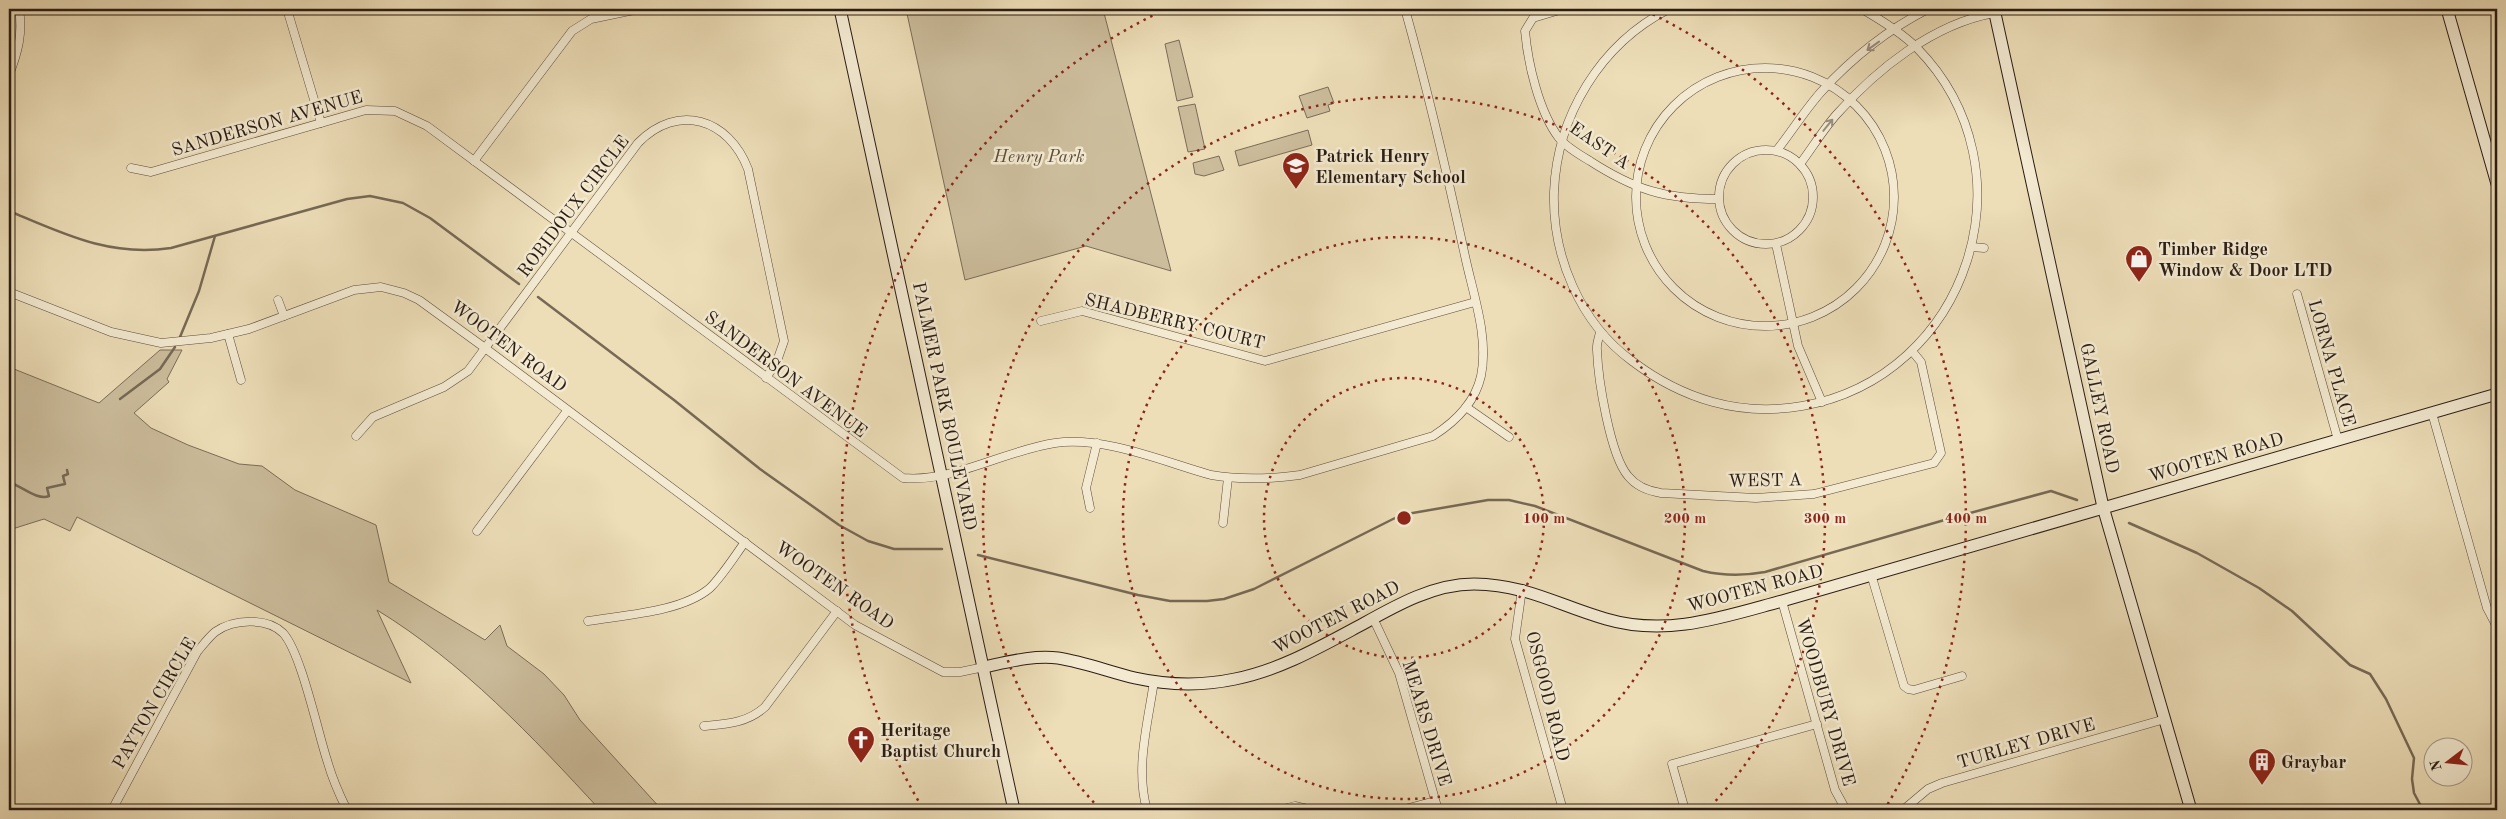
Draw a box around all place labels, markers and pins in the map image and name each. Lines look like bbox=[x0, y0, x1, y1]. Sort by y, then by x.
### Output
place label: Patrick Henry Elementary School bbox=[1315, 148, 1466, 187]
school or university icon: Patrick Henry Elementary School bbox=[1281, 151, 1311, 190]
place label: Timber Ridge Window & Door LTD bbox=[2158, 241, 2332, 280]
shop icon: Timber Ridge Window & Door LTD bbox=[2124, 244, 2154, 283]
centre of rings bbox=[1395, 509, 1413, 527]
place label: Heritage Baptist Church bbox=[880, 722, 1001, 761]
church icon: Heritage Baptist Church bbox=[846, 725, 876, 764]
building icon: Graybar bbox=[2247, 747, 2277, 786]
place label: Graybar bbox=[2281, 754, 2346, 772]

